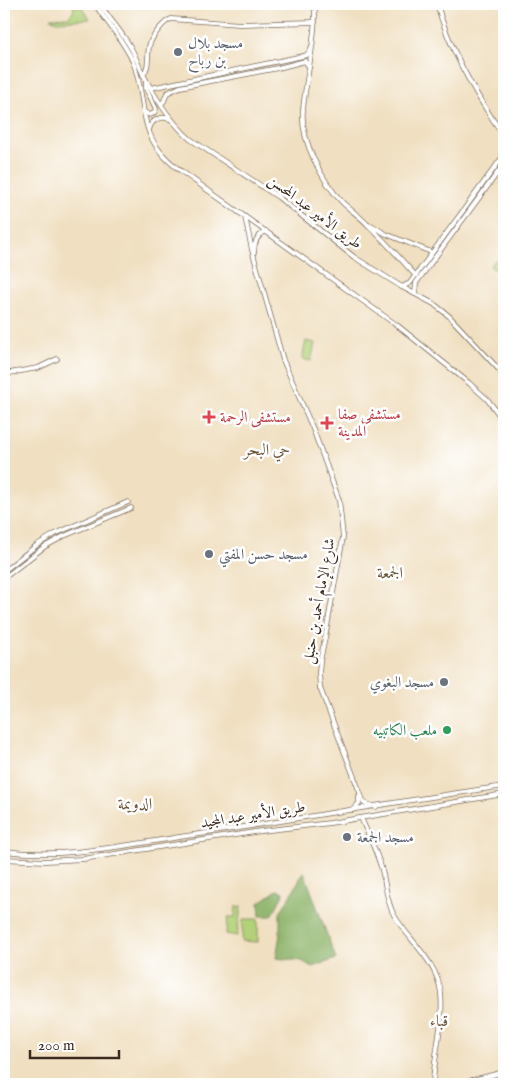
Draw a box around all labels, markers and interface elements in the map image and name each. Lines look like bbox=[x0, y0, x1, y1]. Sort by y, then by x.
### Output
place label: مسجد بلال بن رباح bbox=[188, 34, 243, 73]
marker: مسجد بلال بن رباح bbox=[172, 46, 184, 58]
street label: طريق الأمير عبد المحسن bbox=[264, 169, 367, 253]
place label: مستشفی صفا المدینة bbox=[338, 405, 401, 441]
place label: مستشفى الرحمة bbox=[220, 408, 291, 428]
marker: مستشفى الرحمة bbox=[202, 410, 216, 424]
marker: مستشفی صفا المدینة bbox=[320, 416, 334, 430]
district label: حي البحر bbox=[242, 441, 290, 462]
street label: شارع الإمام أحمد بن حنبل bbox=[297, 536, 342, 666]
place label: مسجد حسن المفتي bbox=[219, 545, 308, 568]
marker: مسجد حسن المفتي bbox=[203, 548, 215, 560]
district label: الجمعة bbox=[377, 564, 403, 584]
place label: مسجد البغوي bbox=[370, 673, 434, 694]
marker: مسجد البغوي bbox=[438, 676, 450, 688]
place label: ملعب الكاتبيه bbox=[373, 721, 437, 740]
marker: ملعب الكاتبيه bbox=[441, 724, 453, 736]
district label: الدويمة bbox=[118, 795, 152, 815]
street label: طريق الأمير عبد المجيد bbox=[199, 795, 307, 833]
place label: مسجد الجمعة bbox=[357, 828, 414, 847]
marker: مسجد الجمعة bbox=[341, 831, 353, 843]
district label: قباء bbox=[430, 1012, 448, 1032]
scale bar bbox=[30, 1028, 119, 1060]
text: 200 m bbox=[38, 1036, 75, 1055]

